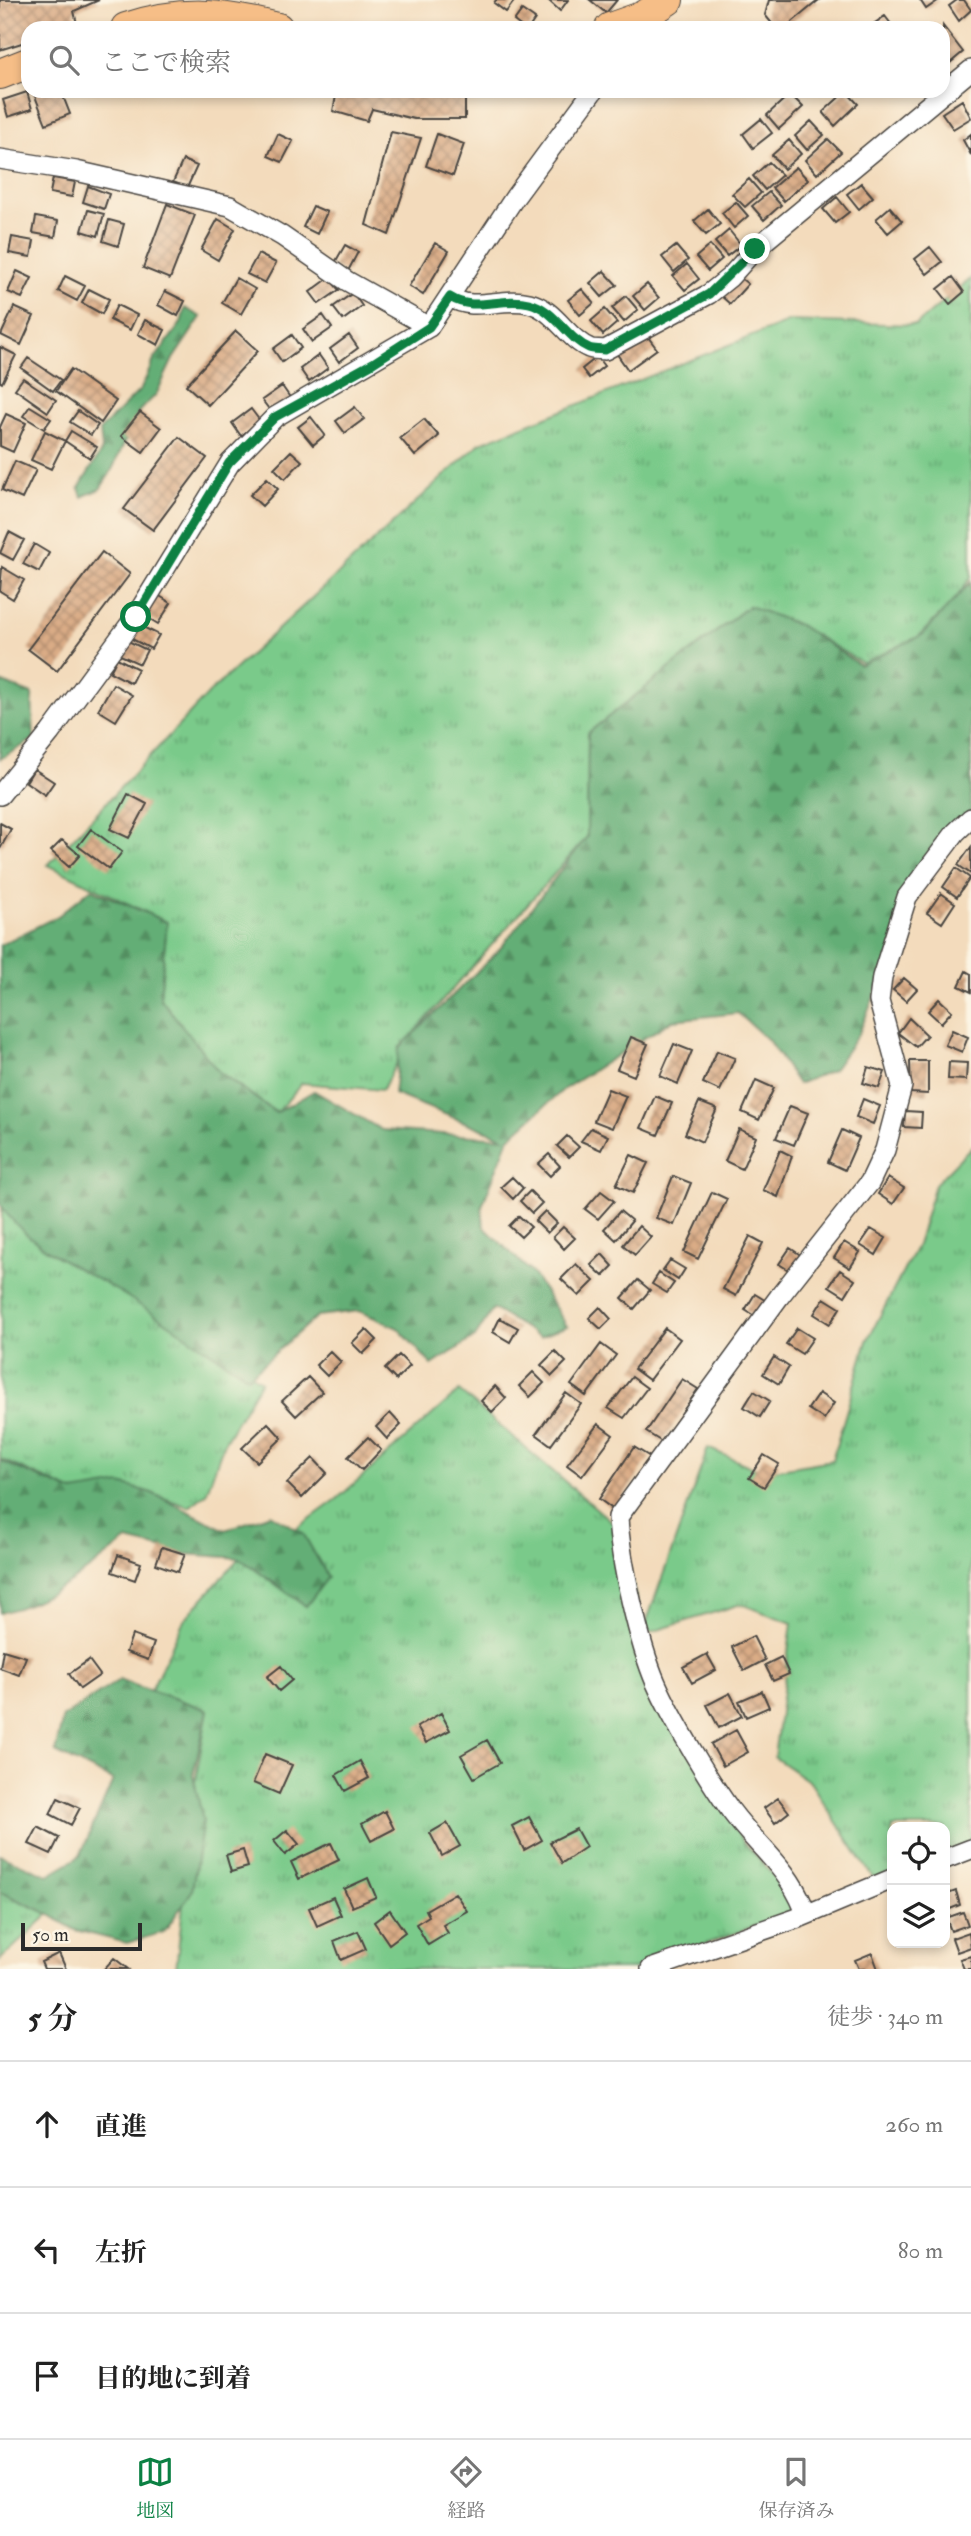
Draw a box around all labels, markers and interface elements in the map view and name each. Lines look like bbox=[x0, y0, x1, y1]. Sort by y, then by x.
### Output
search box bbox=[21, 21, 950, 98]
icon: search bbox=[45, 41, 83, 79]
text: ここで検索 bbox=[101, 47, 231, 79]
route end bbox=[739, 233, 770, 264]
route start bbox=[120, 601, 151, 632]
map controls bbox=[887, 1822, 950, 1948]
button: locate bbox=[887, 1822, 950, 1885]
button: layers bbox=[887, 1885, 950, 1948]
scale bar bbox=[21, 1920, 142, 1952]
text: 50 m bbox=[32, 1923, 69, 1947]
text: 5 分 bbox=[28, 2000, 78, 2037]
text: 徒歩 · 340 m bbox=[827, 2002, 943, 2031]
icon: ahead bbox=[28, 2105, 66, 2143]
text: 260 m bbox=[885, 2110, 943, 2139]
text: 直進 bbox=[95, 2111, 147, 2143]
icon: left bbox=[28, 2231, 66, 2269]
text: 80 m bbox=[898, 2236, 943, 2265]
text: 左折 bbox=[95, 2237, 147, 2269]
icon: arrive bbox=[28, 2357, 66, 2395]
text: 目的地に到着 bbox=[95, 2363, 251, 2395]
tab: 地図 bbox=[136, 2453, 175, 2523]
tab: 経路 bbox=[447, 2453, 486, 2523]
tab: 保存済み bbox=[758, 2453, 835, 2523]

